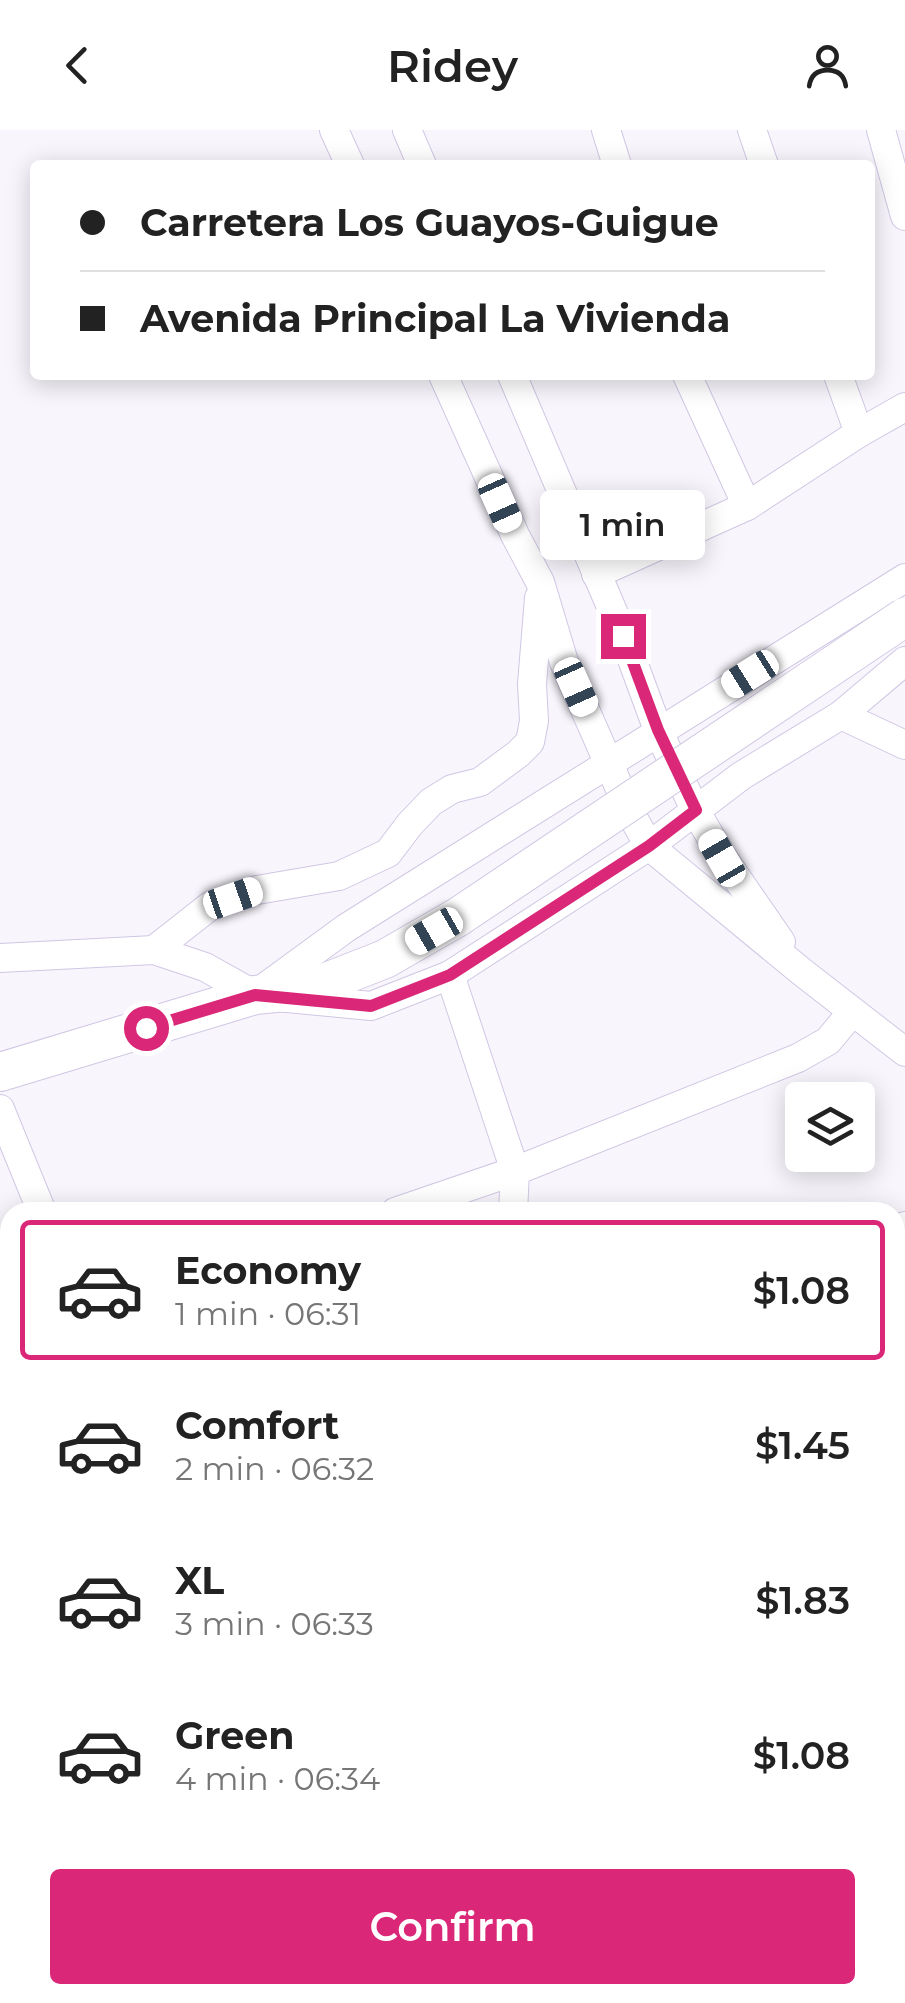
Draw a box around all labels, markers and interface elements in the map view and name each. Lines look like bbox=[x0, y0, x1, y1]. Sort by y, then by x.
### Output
icon: back bbox=[50, 38, 105, 93]
text: Ridey bbox=[387, 38, 518, 93]
icon: person bbox=[800, 38, 855, 93]
text: Carretera Los Guayos-Guigue bbox=[140, 199, 719, 246]
text: Avenida Principal La Vivienda bbox=[140, 295, 730, 342]
car bbox=[474, 469, 526, 537]
callout: 1 min bbox=[540, 491, 706, 561]
text: 1 min bbox=[580, 505, 665, 544]
route end bbox=[601, 614, 646, 659]
car bbox=[717, 645, 783, 703]
car bbox=[550, 653, 602, 721]
car bbox=[694, 825, 750, 891]
car bbox=[200, 874, 266, 922]
car bbox=[401, 903, 467, 959]
route start bbox=[124, 1006, 169, 1051]
map controls bbox=[785, 1082, 875, 1172]
button: layers bbox=[785, 1082, 875, 1172]
icon: car bbox=[55, 1245, 145, 1335]
text: Economy bbox=[175, 1247, 361, 1294]
text: $1.08 bbox=[753, 1267, 850, 1314]
text: 1 min · 06:31 bbox=[175, 1294, 361, 1333]
icon: car bbox=[55, 1400, 145, 1490]
text: Comfort bbox=[175, 1402, 339, 1449]
text: $1.45 bbox=[755, 1422, 850, 1469]
text: 2 min · 06:32 bbox=[175, 1449, 374, 1488]
icon: car bbox=[55, 1555, 145, 1645]
text: XL bbox=[175, 1557, 224, 1604]
text: $1.83 bbox=[755, 1577, 850, 1624]
text: 3 min · 06:33 bbox=[175, 1604, 374, 1643]
icon: car bbox=[55, 1710, 145, 1800]
text: Green bbox=[175, 1712, 295, 1759]
text: $1.08 bbox=[753, 1732, 850, 1779]
text: 4 min · 06:34 bbox=[175, 1759, 380, 1798]
button: Confirm bbox=[50, 1869, 855, 1984]

